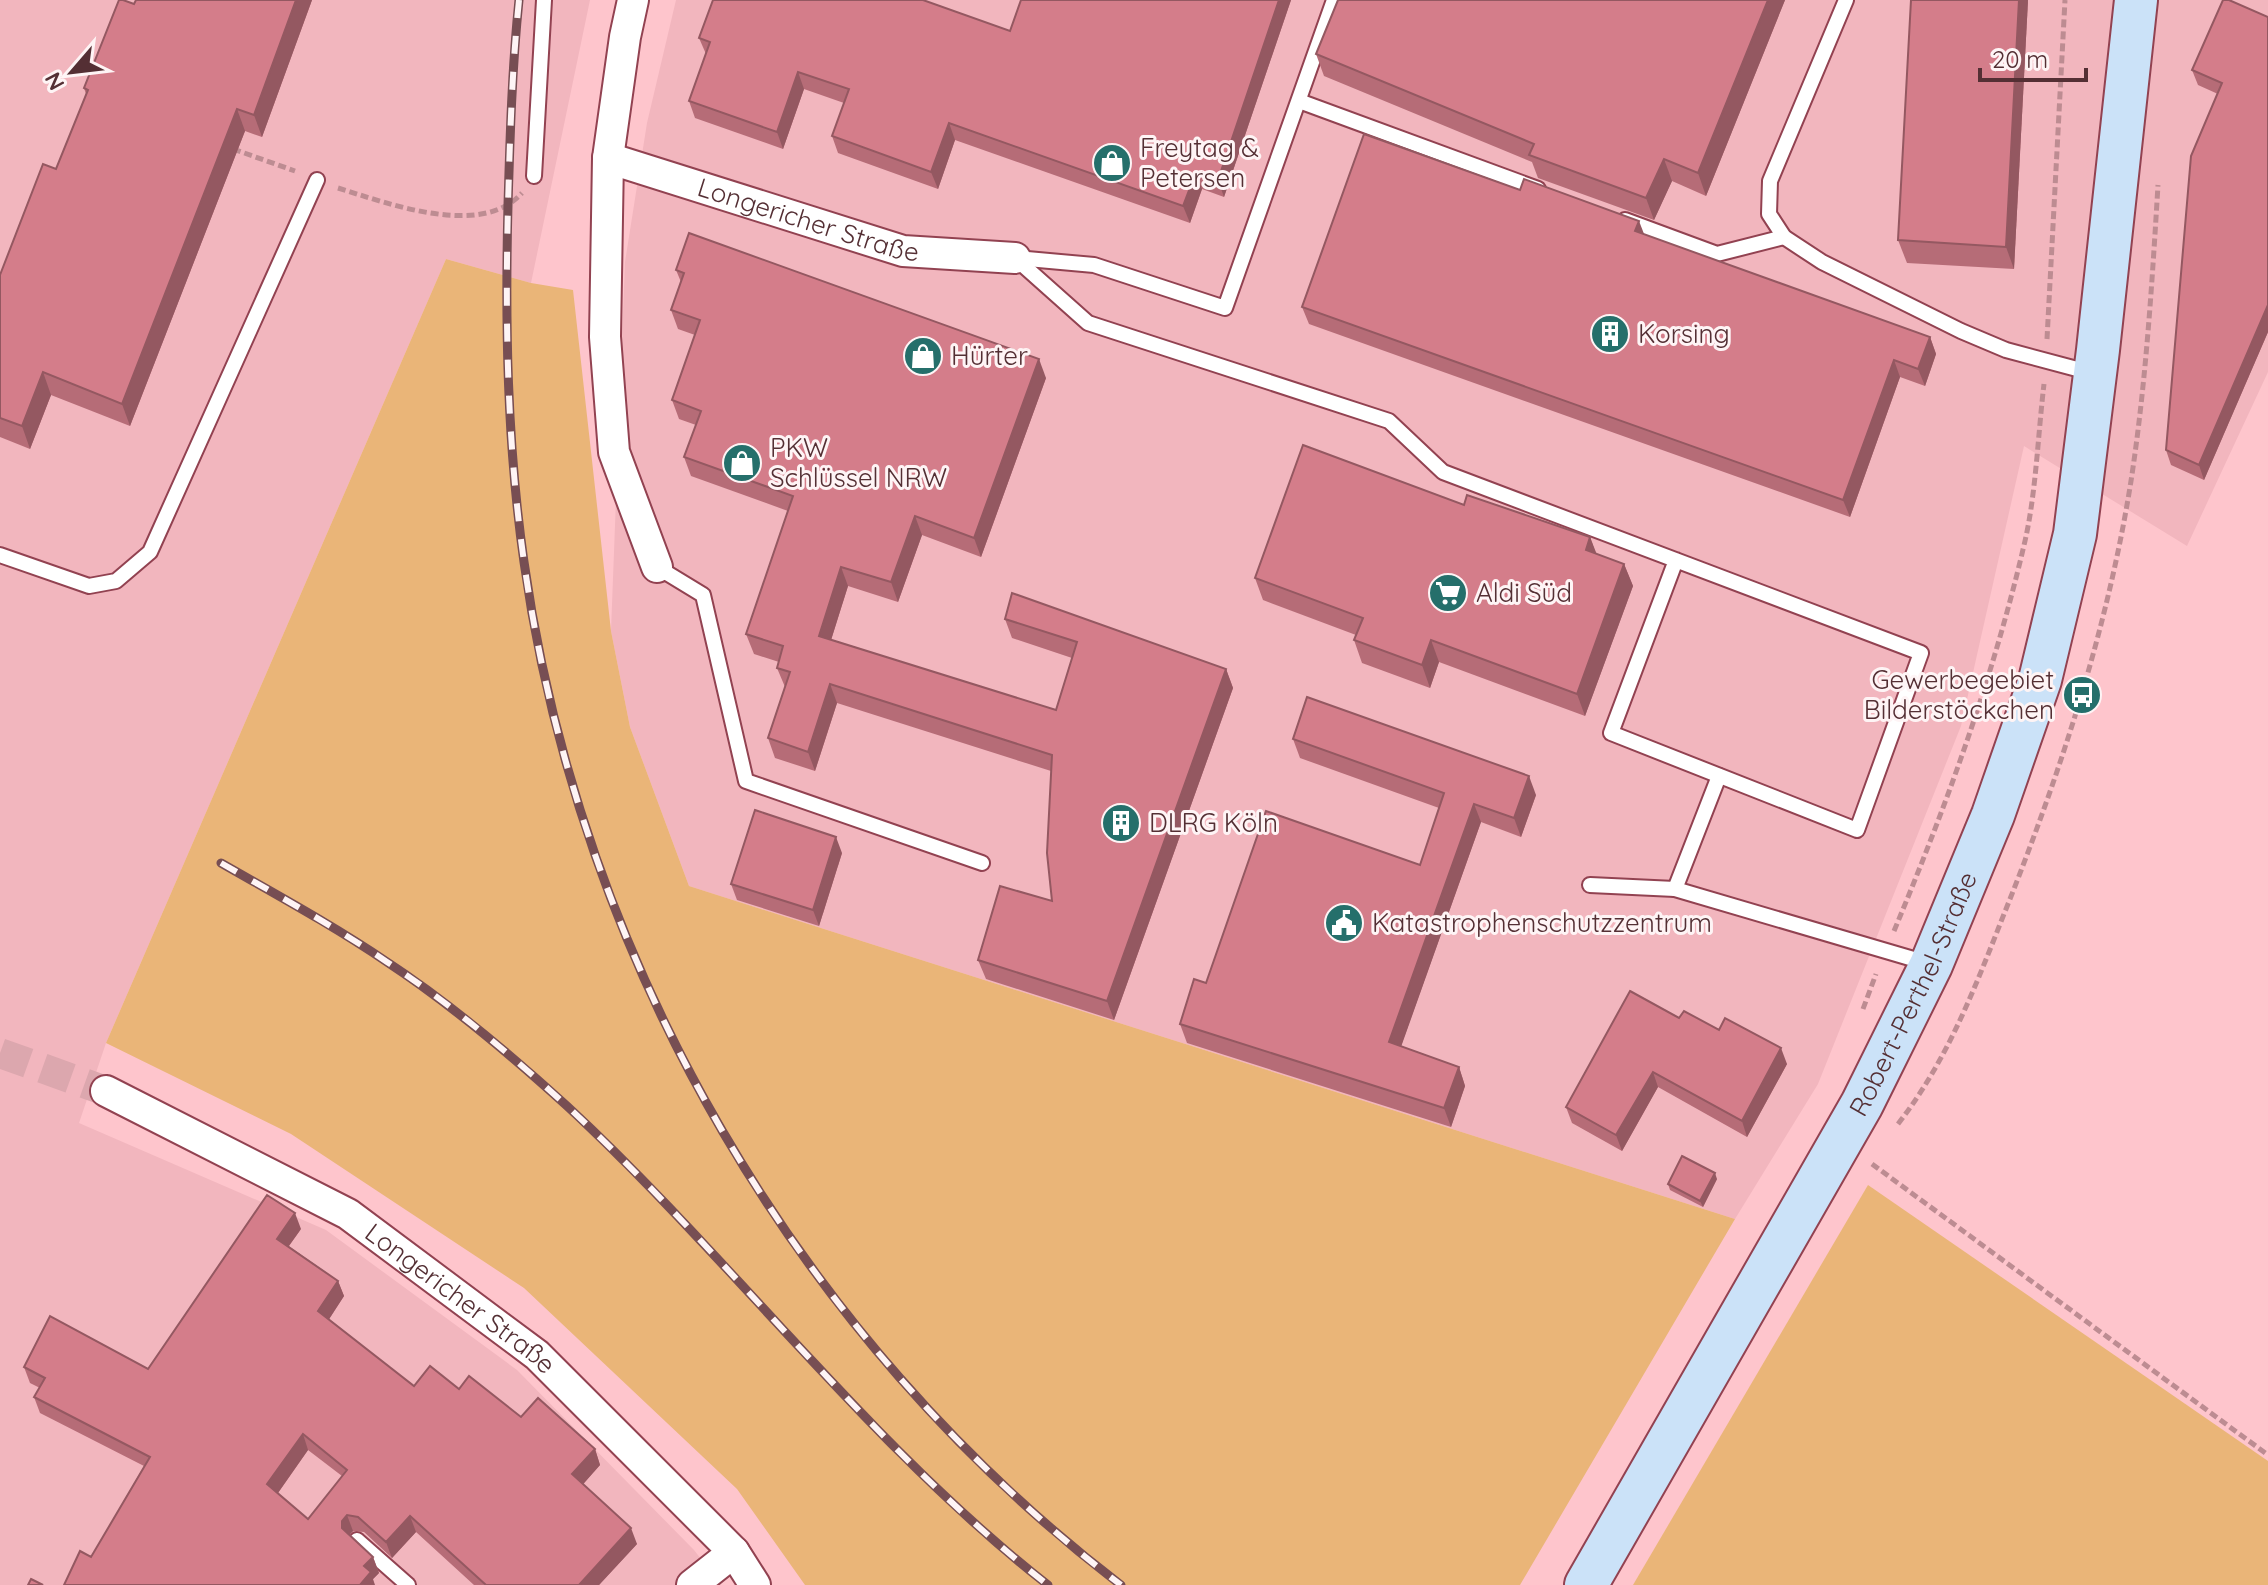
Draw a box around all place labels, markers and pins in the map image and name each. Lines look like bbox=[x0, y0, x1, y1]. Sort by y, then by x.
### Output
place label: Freytag & Petersen bbox=[1140, 131, 1259, 194]
shop icon: Freytag & Petersen bbox=[1091, 142, 1133, 184]
building icon: Korsing bbox=[1589, 313, 1631, 355]
place label: Korsing bbox=[1638, 317, 1730, 350]
shop icon: Hürter bbox=[902, 335, 944, 377]
place label: Hürter bbox=[951, 339, 1028, 372]
place label: PKW Schlüssel NRW bbox=[770, 431, 947, 494]
shop icon: PKW Schlüssel NRW bbox=[721, 442, 763, 484]
supermarket icon: Aldi Süd bbox=[1427, 572, 1469, 614]
place label: Aldi Süd bbox=[1476, 576, 1572, 609]
place label: Gewerbegebiet Bilderstöckchen bbox=[1864, 663, 2054, 726]
bus stop icon: Gewerbegebiet Bilderstöckchen bbox=[2061, 674, 2103, 716]
building icon: DLRG Köln bbox=[1100, 802, 1142, 844]
place label: DLRG Köln bbox=[1149, 806, 1278, 839]
public building icon: Katastrophenschutzzentrum bbox=[1323, 902, 1365, 944]
place label: Katastrophenschutzzentrum bbox=[1372, 906, 1712, 939]

